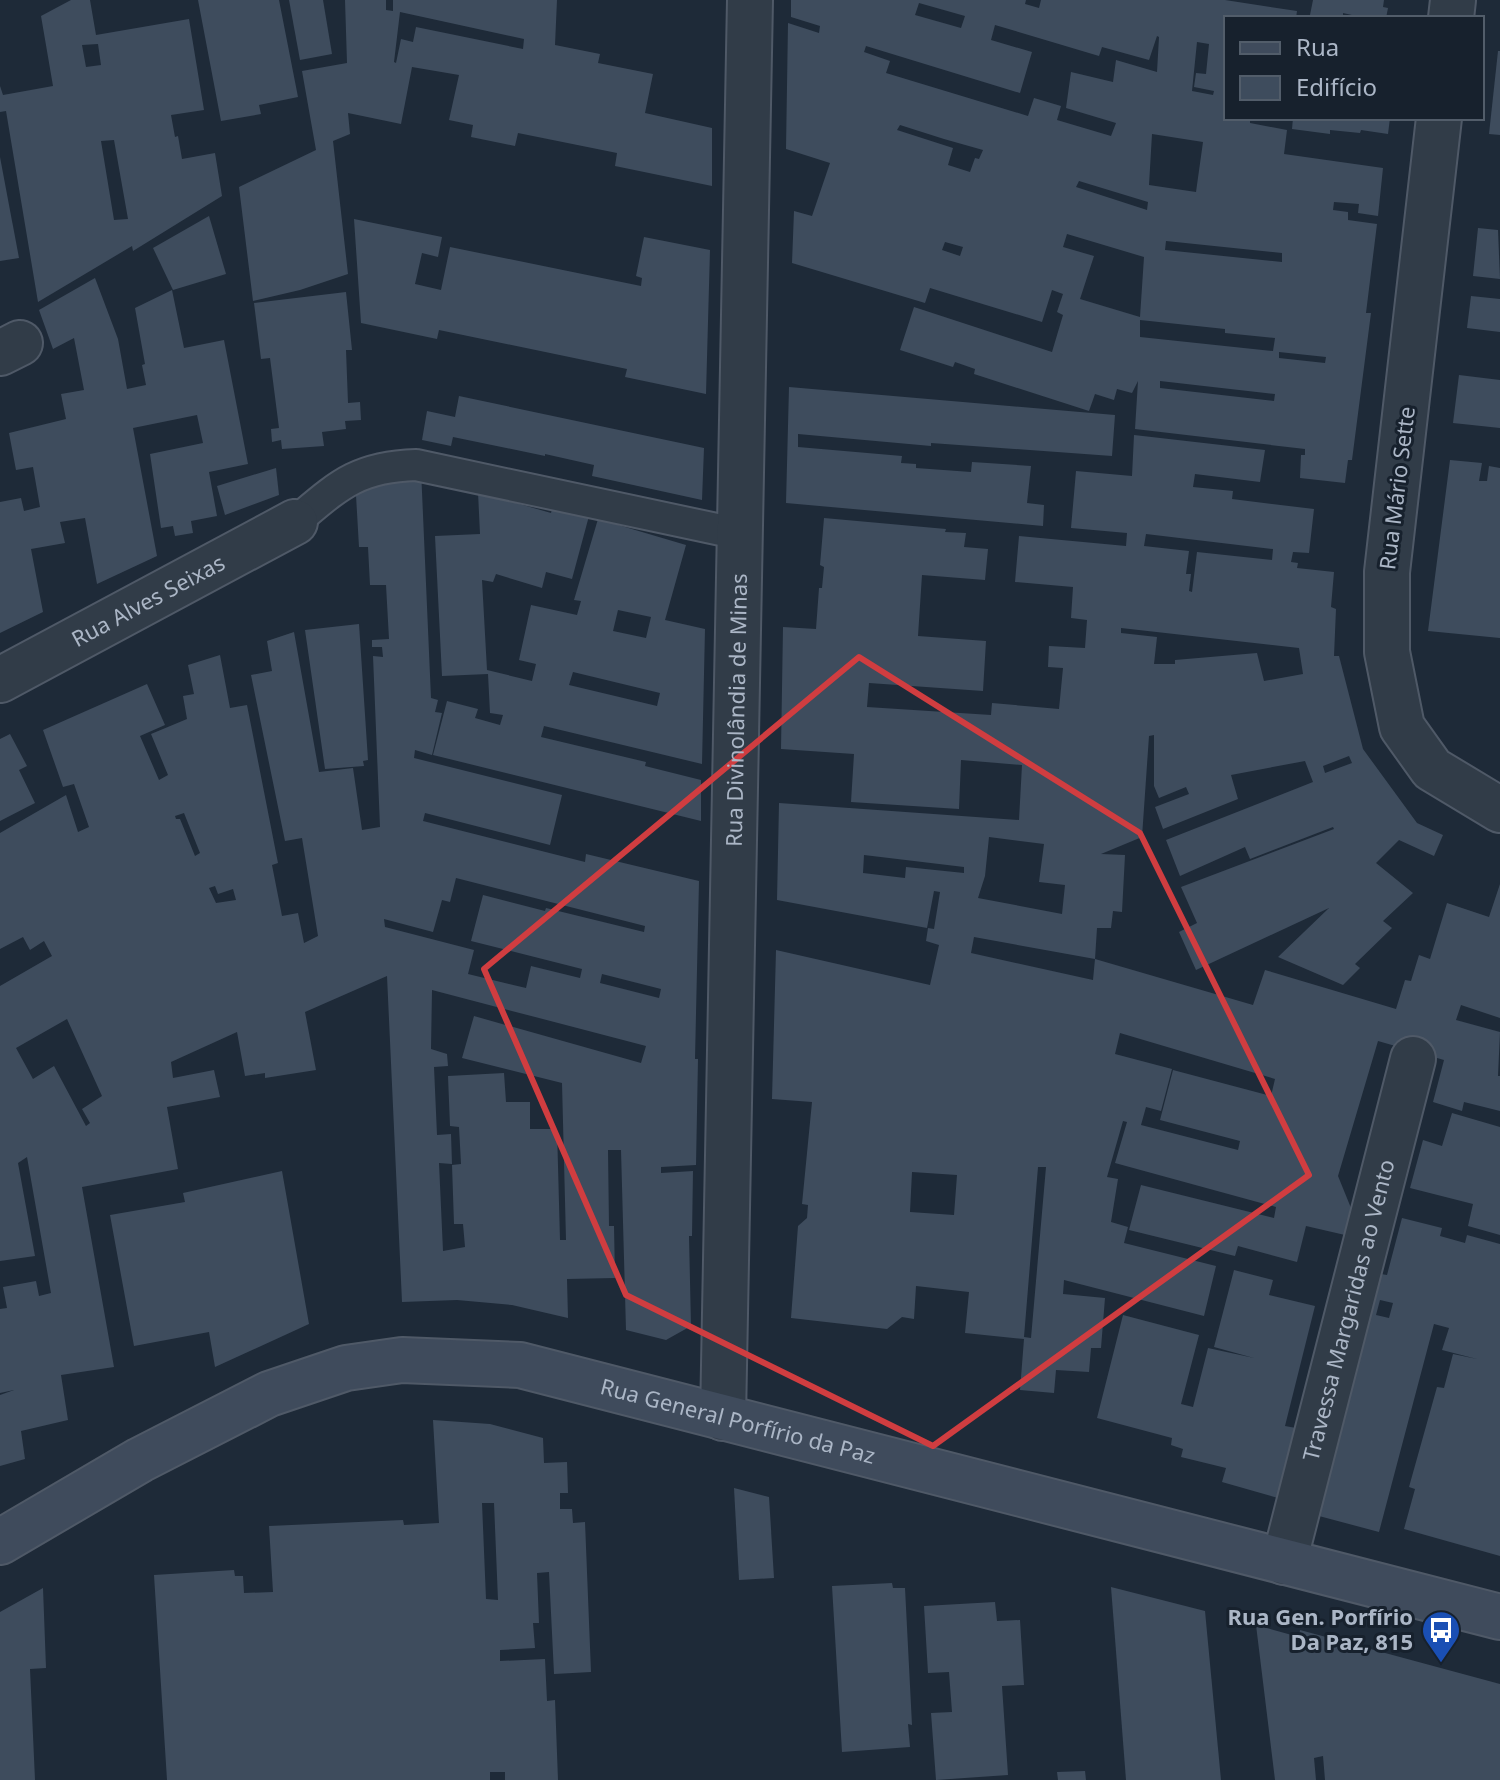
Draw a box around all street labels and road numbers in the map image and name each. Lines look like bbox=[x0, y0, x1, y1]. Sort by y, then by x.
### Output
street label: Rua Mário Sette bbox=[1371, 405, 1421, 571]
street label: Rua Alves Seixas bbox=[66, 547, 230, 653]
street label: Rua Divinolândia de Minas bbox=[718, 573, 753, 847]
street label: Travessa Margaridas ao Vento bbox=[1295, 1156, 1401, 1464]
street label: Rua General Porfírio da Paz bbox=[597, 1370, 879, 1470]

